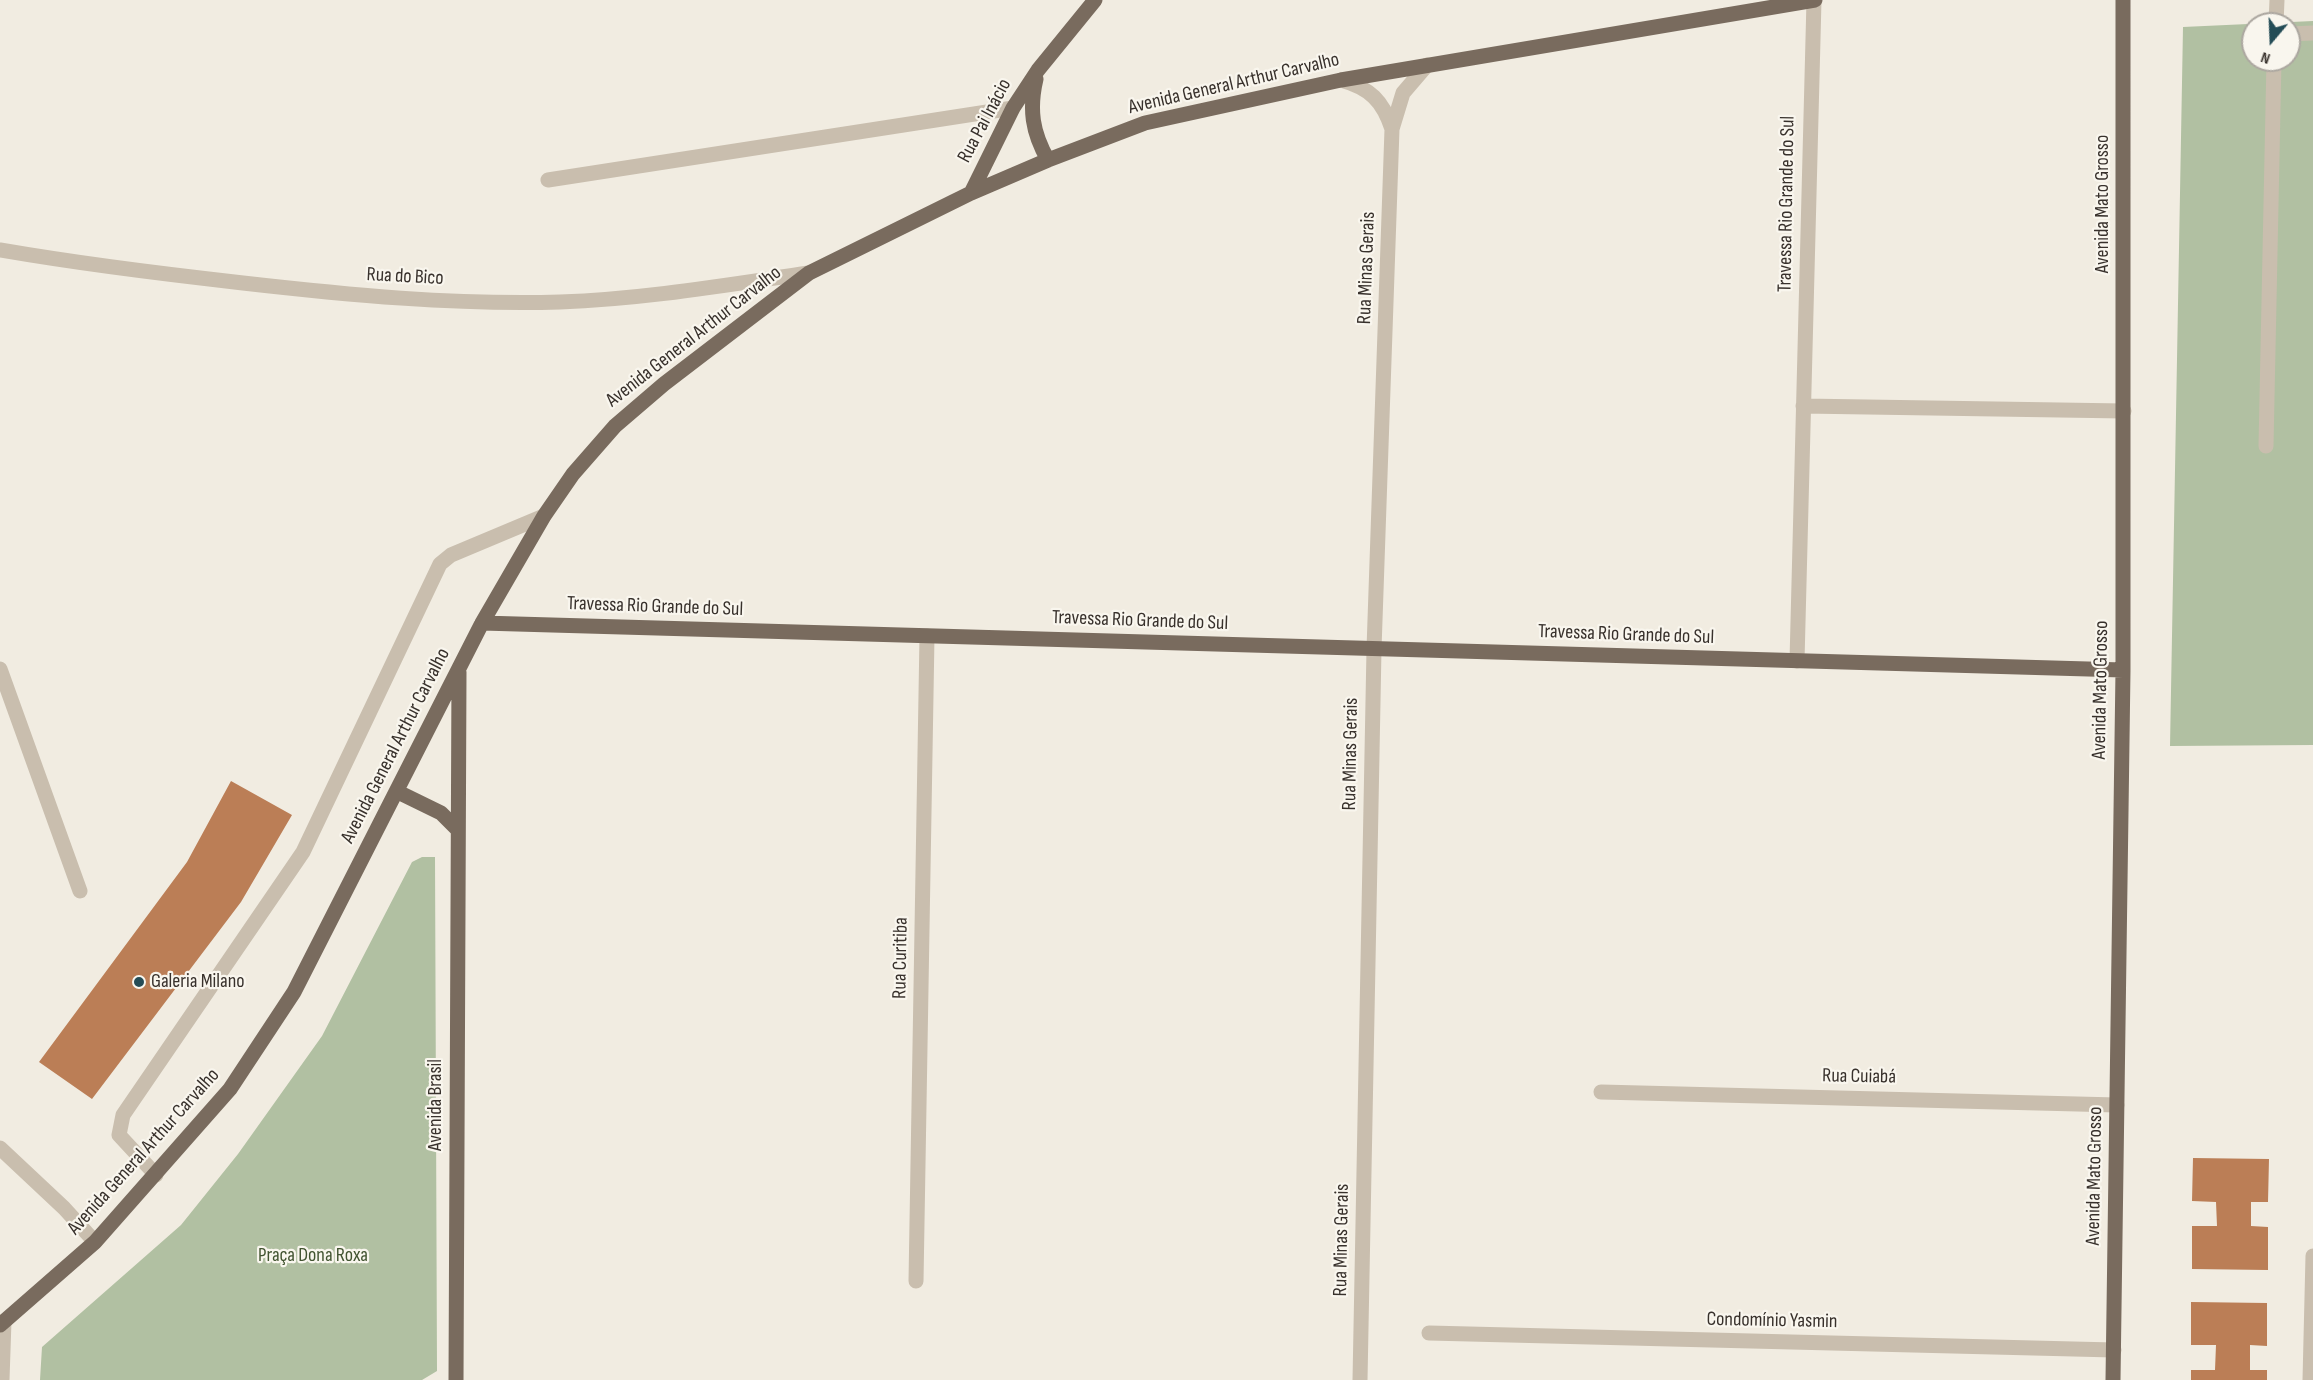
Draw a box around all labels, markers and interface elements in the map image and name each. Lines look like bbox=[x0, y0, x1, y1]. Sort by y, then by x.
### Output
north arrow bbox=[2241, 12, 2301, 72]
text: N bbox=[2259, 47, 2273, 68]
street label: Avenida General Arthur Carvalho bbox=[1126, 48, 1342, 120]
street label: Rua Pai Inácio bbox=[953, 75, 1017, 167]
street label: Travessa Rio Grande do Sul bbox=[1773, 116, 1801, 292]
street label: Avenida Mato Grosso bbox=[2091, 135, 2115, 273]
street label: Rua Minas Gerais bbox=[1353, 211, 1381, 325]
street label: Avenida General Arthur Carvalho bbox=[602, 261, 786, 413]
street label: Rua do Bico bbox=[366, 263, 444, 291]
street label: Travessa Rio Grande do Sul bbox=[566, 592, 744, 622]
street label: Travessa Rio Grande do Sul bbox=[1051, 606, 1229, 636]
street label: Travessa Rio Grande do Sul bbox=[1537, 620, 1715, 650]
street label: Avenida Mato Grosso bbox=[2088, 620, 2114, 760]
street label: Avenida General Arthur Carvalho bbox=[336, 644, 456, 848]
street label: Rua Minas Gerais bbox=[1338, 697, 1364, 811]
street label: Rua Curitiba bbox=[888, 917, 914, 999]
place label: Galeria Milano bbox=[151, 970, 245, 994]
marker: Galeria Milano bbox=[132, 975, 146, 989]
street label: Avenida Brasil bbox=[424, 1059, 448, 1151]
street label: Avenida General Arthur Carvalho bbox=[63, 1064, 225, 1240]
street label: Rua Cuiabá bbox=[1822, 1064, 1896, 1090]
street label: Avenida Mato Grosso bbox=[2082, 1106, 2108, 1246]
street label: Rua Minas Gerais bbox=[1329, 1183, 1355, 1297]
park label: Praça Dona Roxa bbox=[258, 1244, 368, 1268]
street label: Condomínio Yasmin bbox=[1706, 1308, 1838, 1334]

